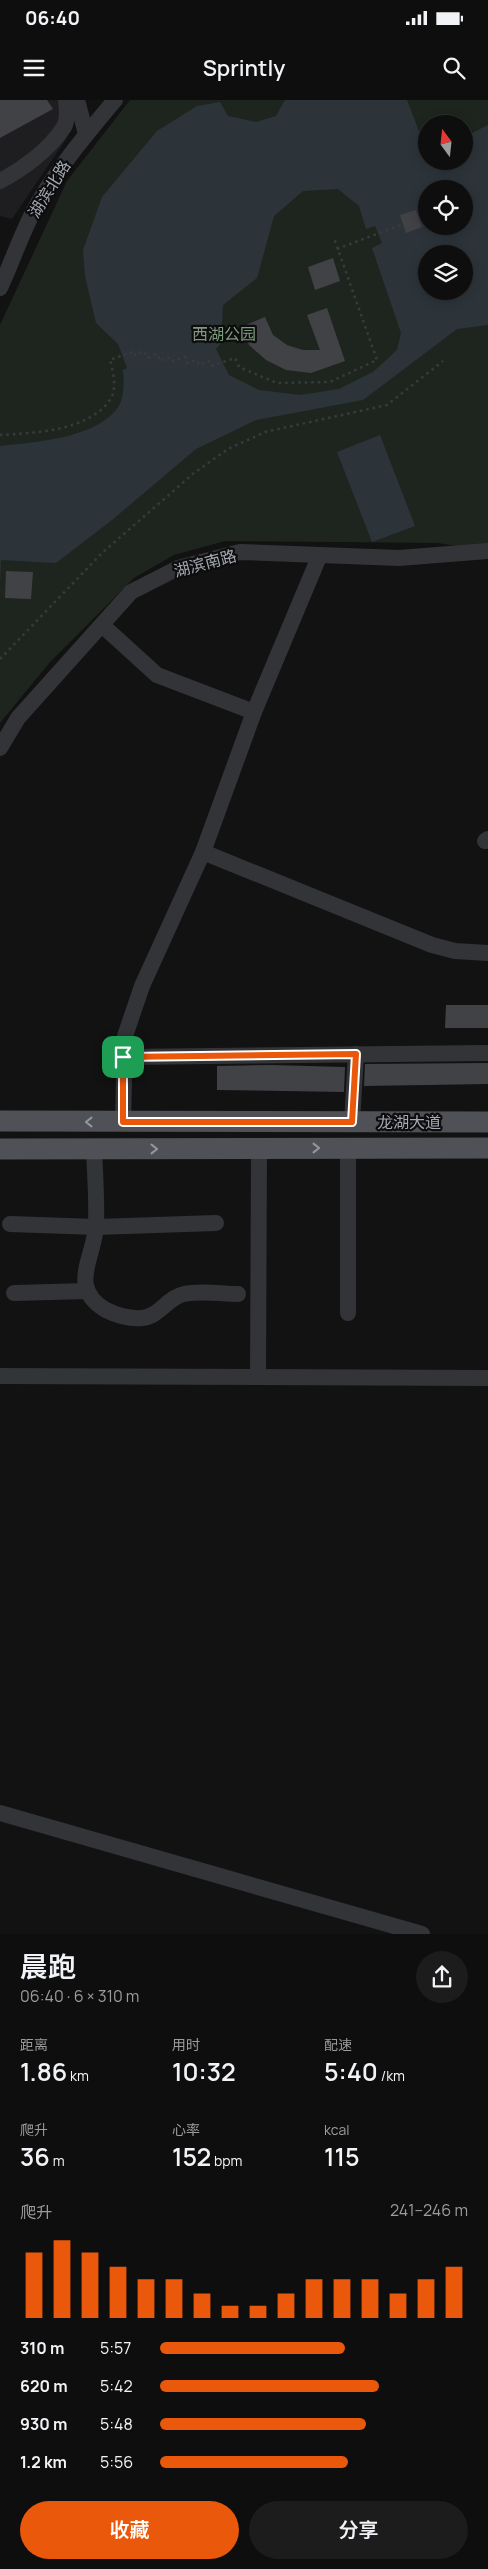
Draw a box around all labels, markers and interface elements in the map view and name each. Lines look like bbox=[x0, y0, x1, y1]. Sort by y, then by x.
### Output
text: 06:40 bbox=[25, 5, 80, 31]
text: Sprintly bbox=[203, 53, 285, 83]
icon: menu bbox=[20, 54, 48, 82]
icon: search bbox=[440, 54, 468, 82]
north arrow bbox=[418, 115, 472, 170]
map controls bbox=[418, 115, 473, 300]
street label: 湖滨北路 bbox=[23, 156, 75, 222]
button: locate bbox=[418, 180, 473, 235]
button: layers bbox=[418, 245, 473, 300]
park label: 西湖公园 bbox=[192, 323, 256, 345]
street label: 湖滨南路 bbox=[171, 544, 239, 582]
pin bbox=[102, 1036, 144, 1078]
icon: arrive bbox=[109, 1043, 137, 1071]
street label: 龙湖大道 bbox=[377, 1111, 441, 1133]
one-way arrow bbox=[85, 1117, 93, 1127]
one-way arrow bbox=[312, 1143, 320, 1153]
one-way arrow bbox=[150, 1144, 158, 1154]
text: 晨跑 bbox=[20, 1947, 76, 1985]
button: share bbox=[416, 1951, 468, 2003]
text: 06:40 · 6 × 310 m bbox=[20, 1985, 139, 2007]
text: 距离 bbox=[20, 2035, 48, 2054]
text: 用时 bbox=[172, 2035, 200, 2054]
text: 配速 bbox=[324, 2035, 352, 2054]
text: 1.86 bbox=[20, 2054, 67, 2089]
text: 10:32 bbox=[172, 2054, 236, 2089]
text: 5:40 bbox=[324, 2054, 378, 2089]
text: km bbox=[67, 2066, 89, 2085]
text: /km bbox=[378, 2066, 405, 2085]
text: 爬升 bbox=[20, 2120, 48, 2139]
text: 心率 bbox=[172, 2120, 200, 2139]
text: kcal bbox=[324, 2120, 350, 2139]
text: 36 bbox=[20, 2139, 50, 2174]
text: 152 bbox=[172, 2139, 211, 2174]
text: 115 bbox=[324, 2139, 360, 2174]
text: m bbox=[50, 2151, 65, 2170]
text: bpm bbox=[211, 2151, 242, 2170]
text: 241–246 m bbox=[390, 2199, 468, 2221]
text: 爬升 bbox=[20, 2201, 52, 2223]
text: 310 m bbox=[20, 2337, 64, 2359]
text: 5:57 bbox=[100, 2337, 131, 2359]
text: 620 m bbox=[20, 2375, 68, 2397]
text: 5:42 bbox=[100, 2375, 133, 2397]
text: 930 m bbox=[20, 2413, 67, 2435]
text: 5:48 bbox=[100, 2413, 133, 2435]
text: 1.2 km bbox=[20, 2451, 67, 2473]
text: 5:56 bbox=[100, 2451, 133, 2473]
button: 收藏 bbox=[20, 2501, 239, 2559]
button: 分享 bbox=[249, 2501, 468, 2559]

